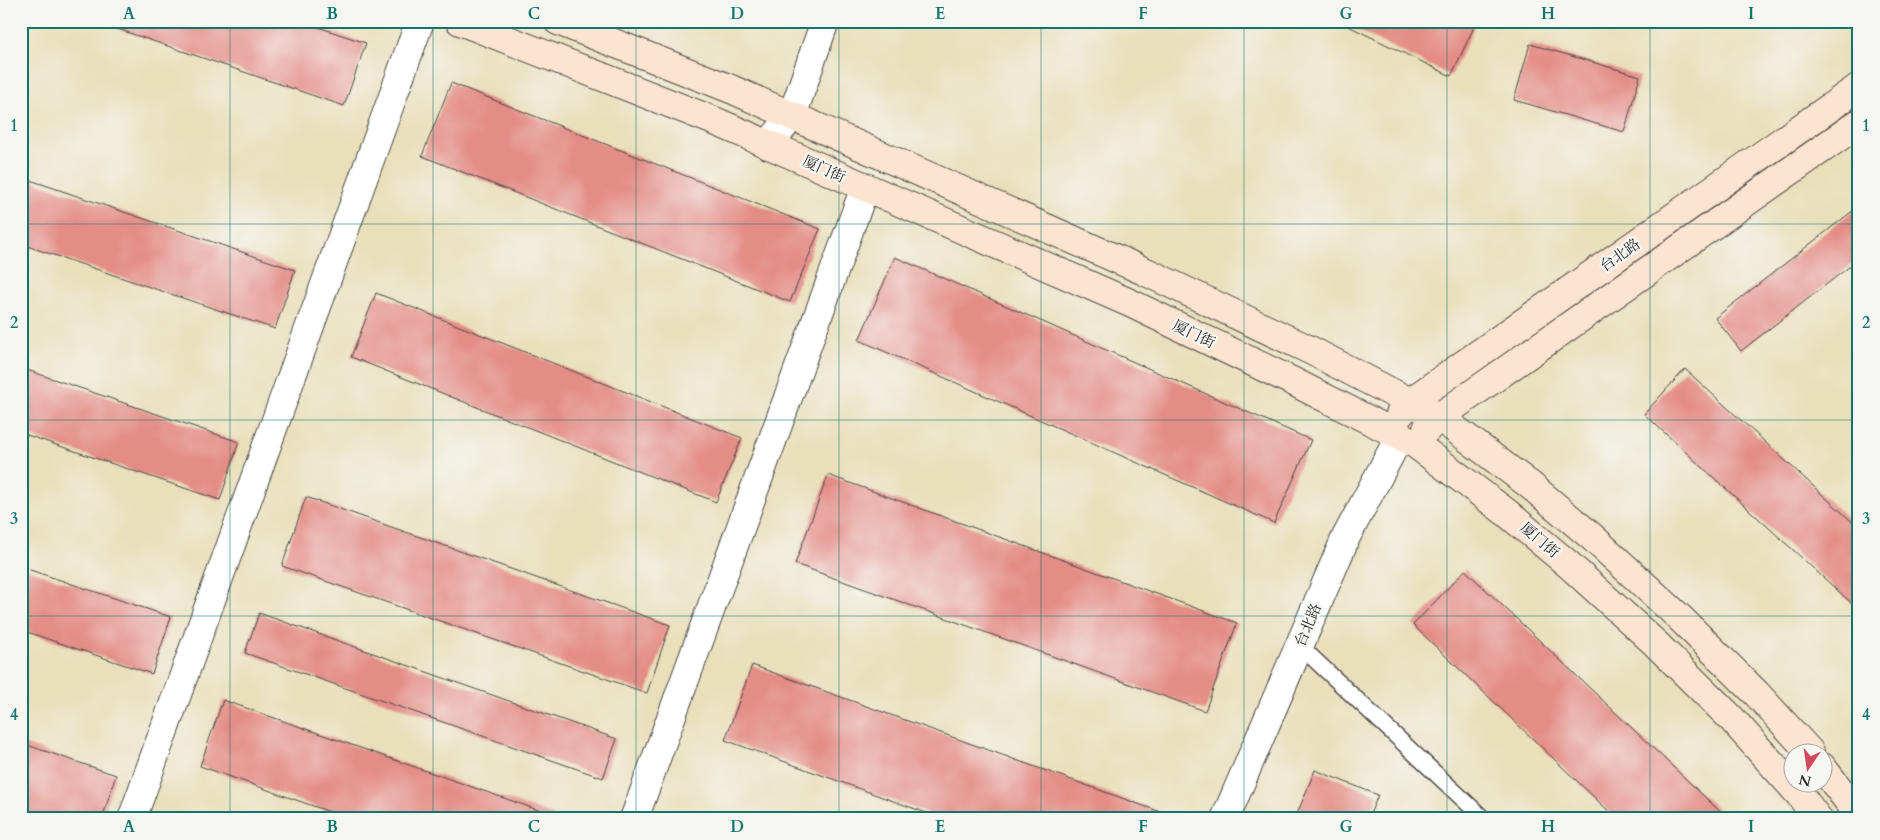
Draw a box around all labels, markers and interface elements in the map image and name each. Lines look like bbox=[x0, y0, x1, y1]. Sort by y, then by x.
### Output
text: A bbox=[123, 3, 135, 25]
text: B bbox=[326, 3, 338, 25]
text: C bbox=[528, 3, 540, 25]
text: D bbox=[730, 3, 744, 25]
text: E bbox=[935, 3, 945, 25]
text: F bbox=[1138, 3, 1148, 25]
text: G bbox=[1339, 3, 1353, 25]
text: H bbox=[1541, 3, 1555, 25]
text: I bbox=[1748, 3, 1754, 25]
text: 1 bbox=[10, 115, 18, 137]
text: 1 bbox=[1862, 115, 1870, 137]
street label: 厦门街 bbox=[799, 151, 849, 187]
street label: 台北路 bbox=[1596, 234, 1644, 276]
text: 2 bbox=[10, 312, 18, 334]
text: 2 bbox=[1862, 312, 1870, 334]
street label: 厦门街 bbox=[1169, 315, 1219, 353]
text: 3 bbox=[10, 508, 18, 530]
text: 3 bbox=[1862, 508, 1870, 530]
street label: 厦门街 bbox=[1516, 518, 1564, 562]
street label: 台北路 bbox=[1290, 600, 1326, 650]
text: 4 bbox=[10, 704, 18, 726]
text: 4 bbox=[1862, 704, 1870, 726]
north arrow bbox=[1782, 742, 1832, 792]
text: N bbox=[1797, 770, 1813, 791]
text: A bbox=[123, 816, 135, 838]
text: B bbox=[326, 816, 338, 838]
text: C bbox=[528, 816, 540, 838]
text: D bbox=[730, 816, 744, 838]
text: E bbox=[935, 816, 945, 838]
text: F bbox=[1138, 816, 1148, 838]
text: G bbox=[1339, 816, 1353, 838]
text: H bbox=[1541, 816, 1555, 838]
text: I bbox=[1748, 816, 1754, 838]

